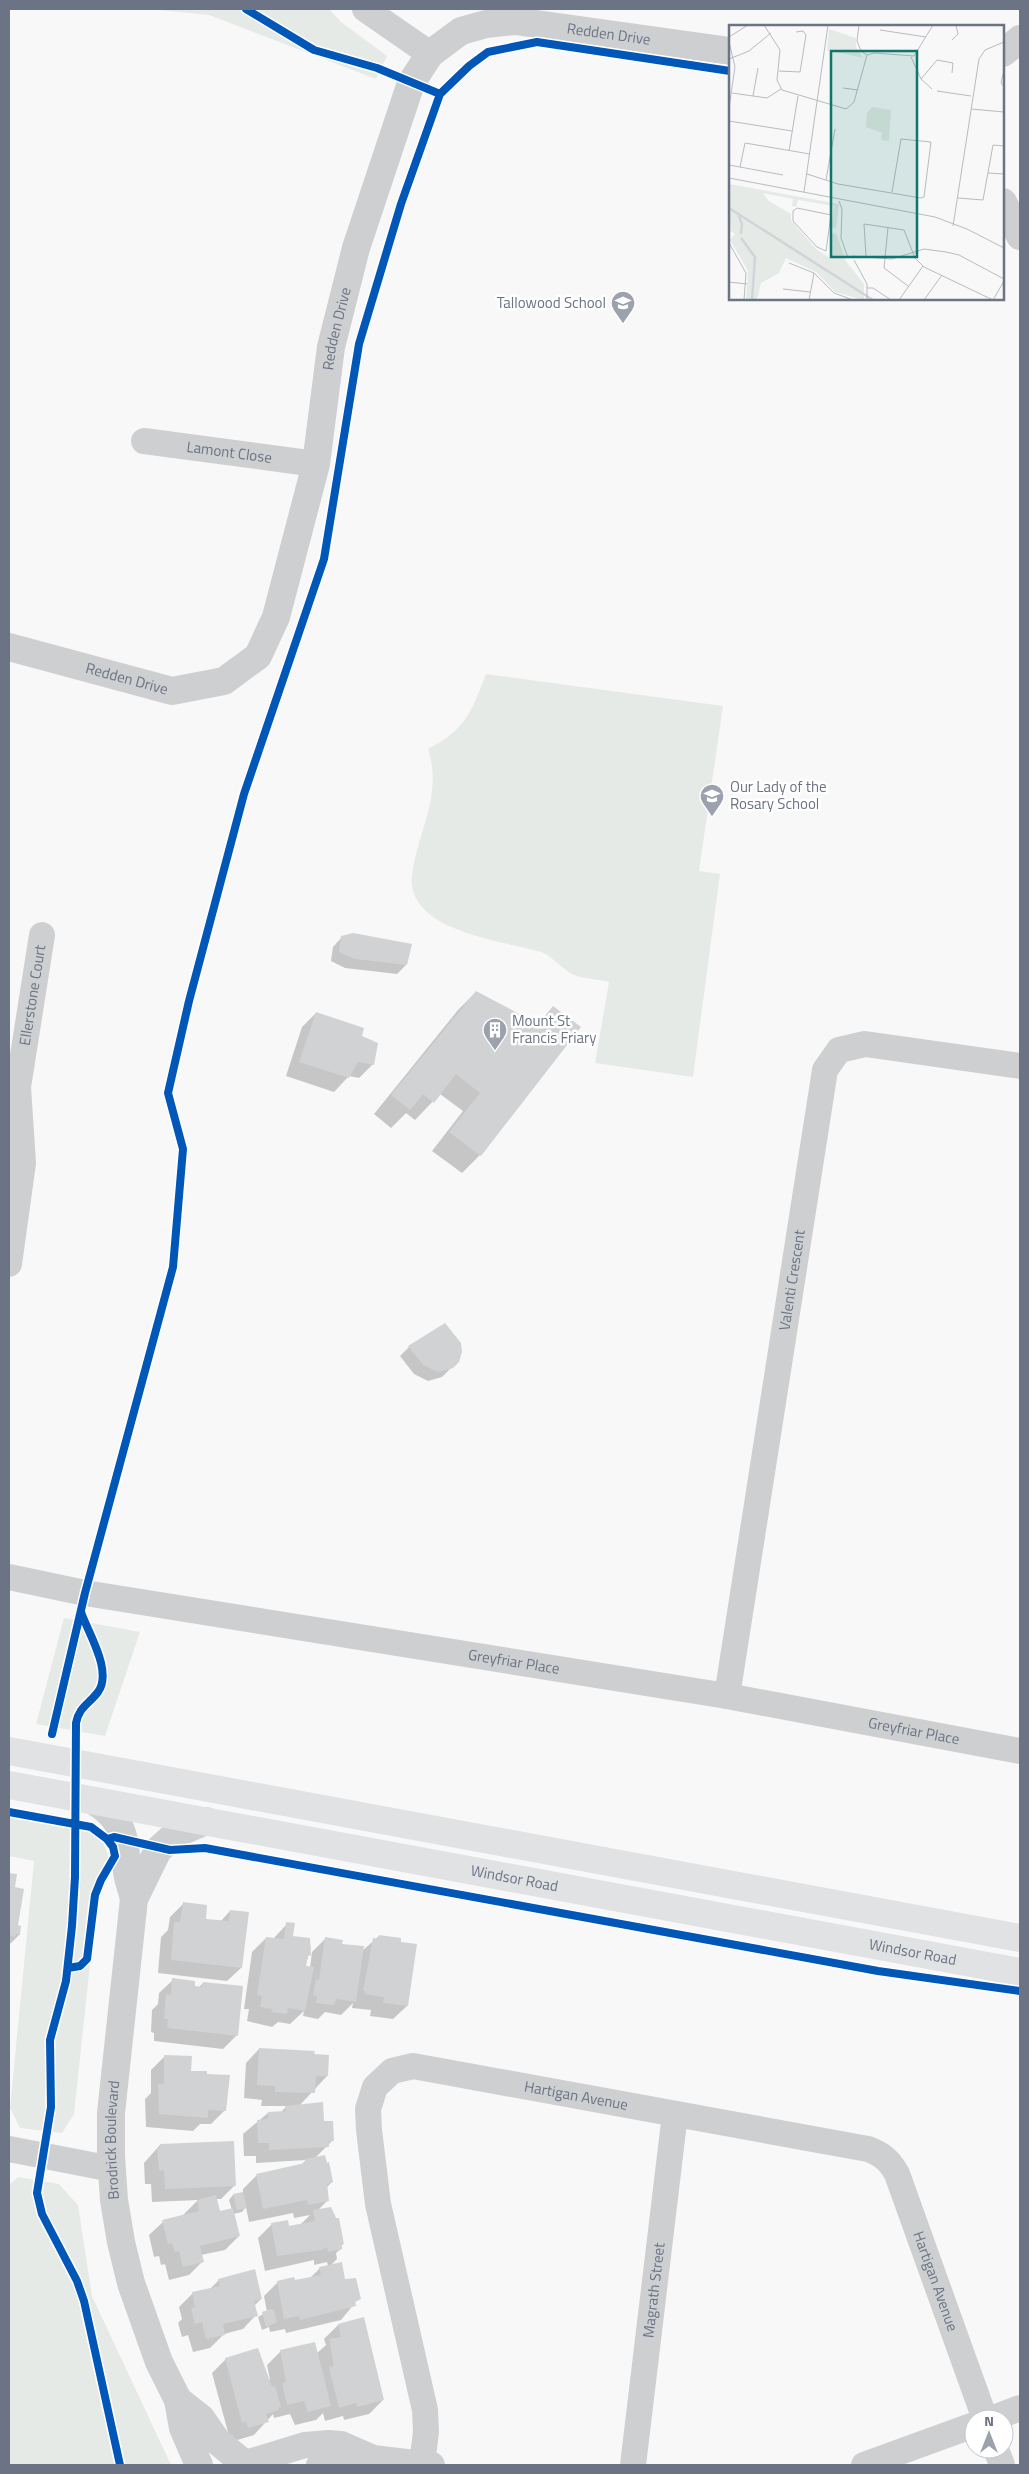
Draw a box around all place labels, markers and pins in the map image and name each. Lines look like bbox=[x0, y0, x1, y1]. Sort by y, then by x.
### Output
school or university icon: Tallowood School bbox=[610, 290, 636, 324]
place label: Tallowood School bbox=[497, 291, 606, 314]
place label: Our Lady of the Rosary School bbox=[730, 775, 827, 815]
school or university icon: Our Lady of the Rosary School bbox=[699, 783, 725, 817]
place label: Mount St Francis Friary bbox=[512, 1009, 596, 1049]
building icon: Mount St Francis Friary bbox=[482, 1017, 508, 1051]

